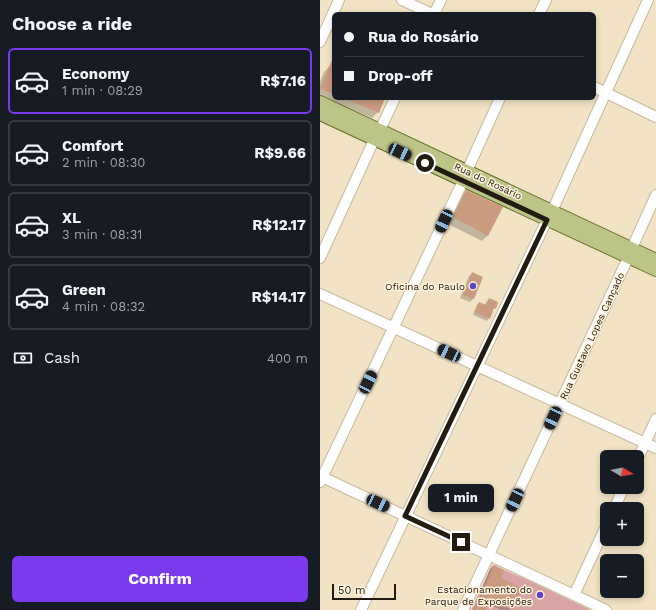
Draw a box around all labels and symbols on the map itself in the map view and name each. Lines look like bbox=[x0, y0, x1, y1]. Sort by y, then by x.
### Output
car bbox=[387, 141, 413, 163]
route start bbox=[416, 154, 434, 172]
street label: Rua do Rosário bbox=[452, 161, 524, 201]
car bbox=[433, 208, 455, 234]
street label: Rua Gustavo Lopes Cançado bbox=[558, 271, 626, 401]
place label: Oficina do Paulo bbox=[385, 281, 465, 292]
marker: Oficina do Paulo bbox=[468, 281, 478, 291]
car bbox=[436, 342, 462, 364]
car bbox=[357, 369, 379, 395]
car bbox=[542, 405, 564, 431]
north arrow bbox=[600, 450, 644, 494]
callout: 1 min bbox=[428, 484, 494, 512]
car bbox=[504, 487, 526, 513]
car bbox=[365, 492, 391, 514]
route end bbox=[452, 533, 470, 551]
scale bar bbox=[332, 582, 396, 601]
place label: Estacionamento do Parque de Exposições bbox=[425, 584, 532, 607]
marker: Estacionamento do Parque de Exposições bbox=[535, 590, 545, 600]

